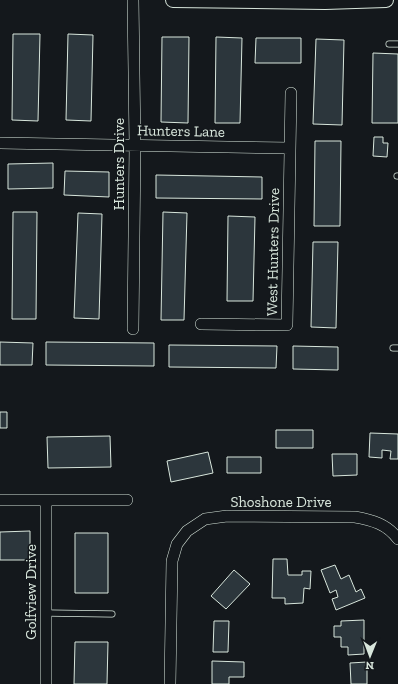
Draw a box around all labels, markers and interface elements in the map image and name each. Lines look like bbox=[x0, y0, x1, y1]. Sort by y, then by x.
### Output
street label: Hunters Drive bbox=[110, 118, 128, 210]
street label: Hunters Lane bbox=[137, 121, 225, 141]
street label: West Hunters Drive bbox=[263, 188, 283, 316]
street label: Shoshone Drive bbox=[230, 493, 332, 511]
street label: Golfview Drive bbox=[22, 544, 40, 640]
north arrow bbox=[350, 636, 390, 676]
text: N bbox=[365, 659, 374, 672]

